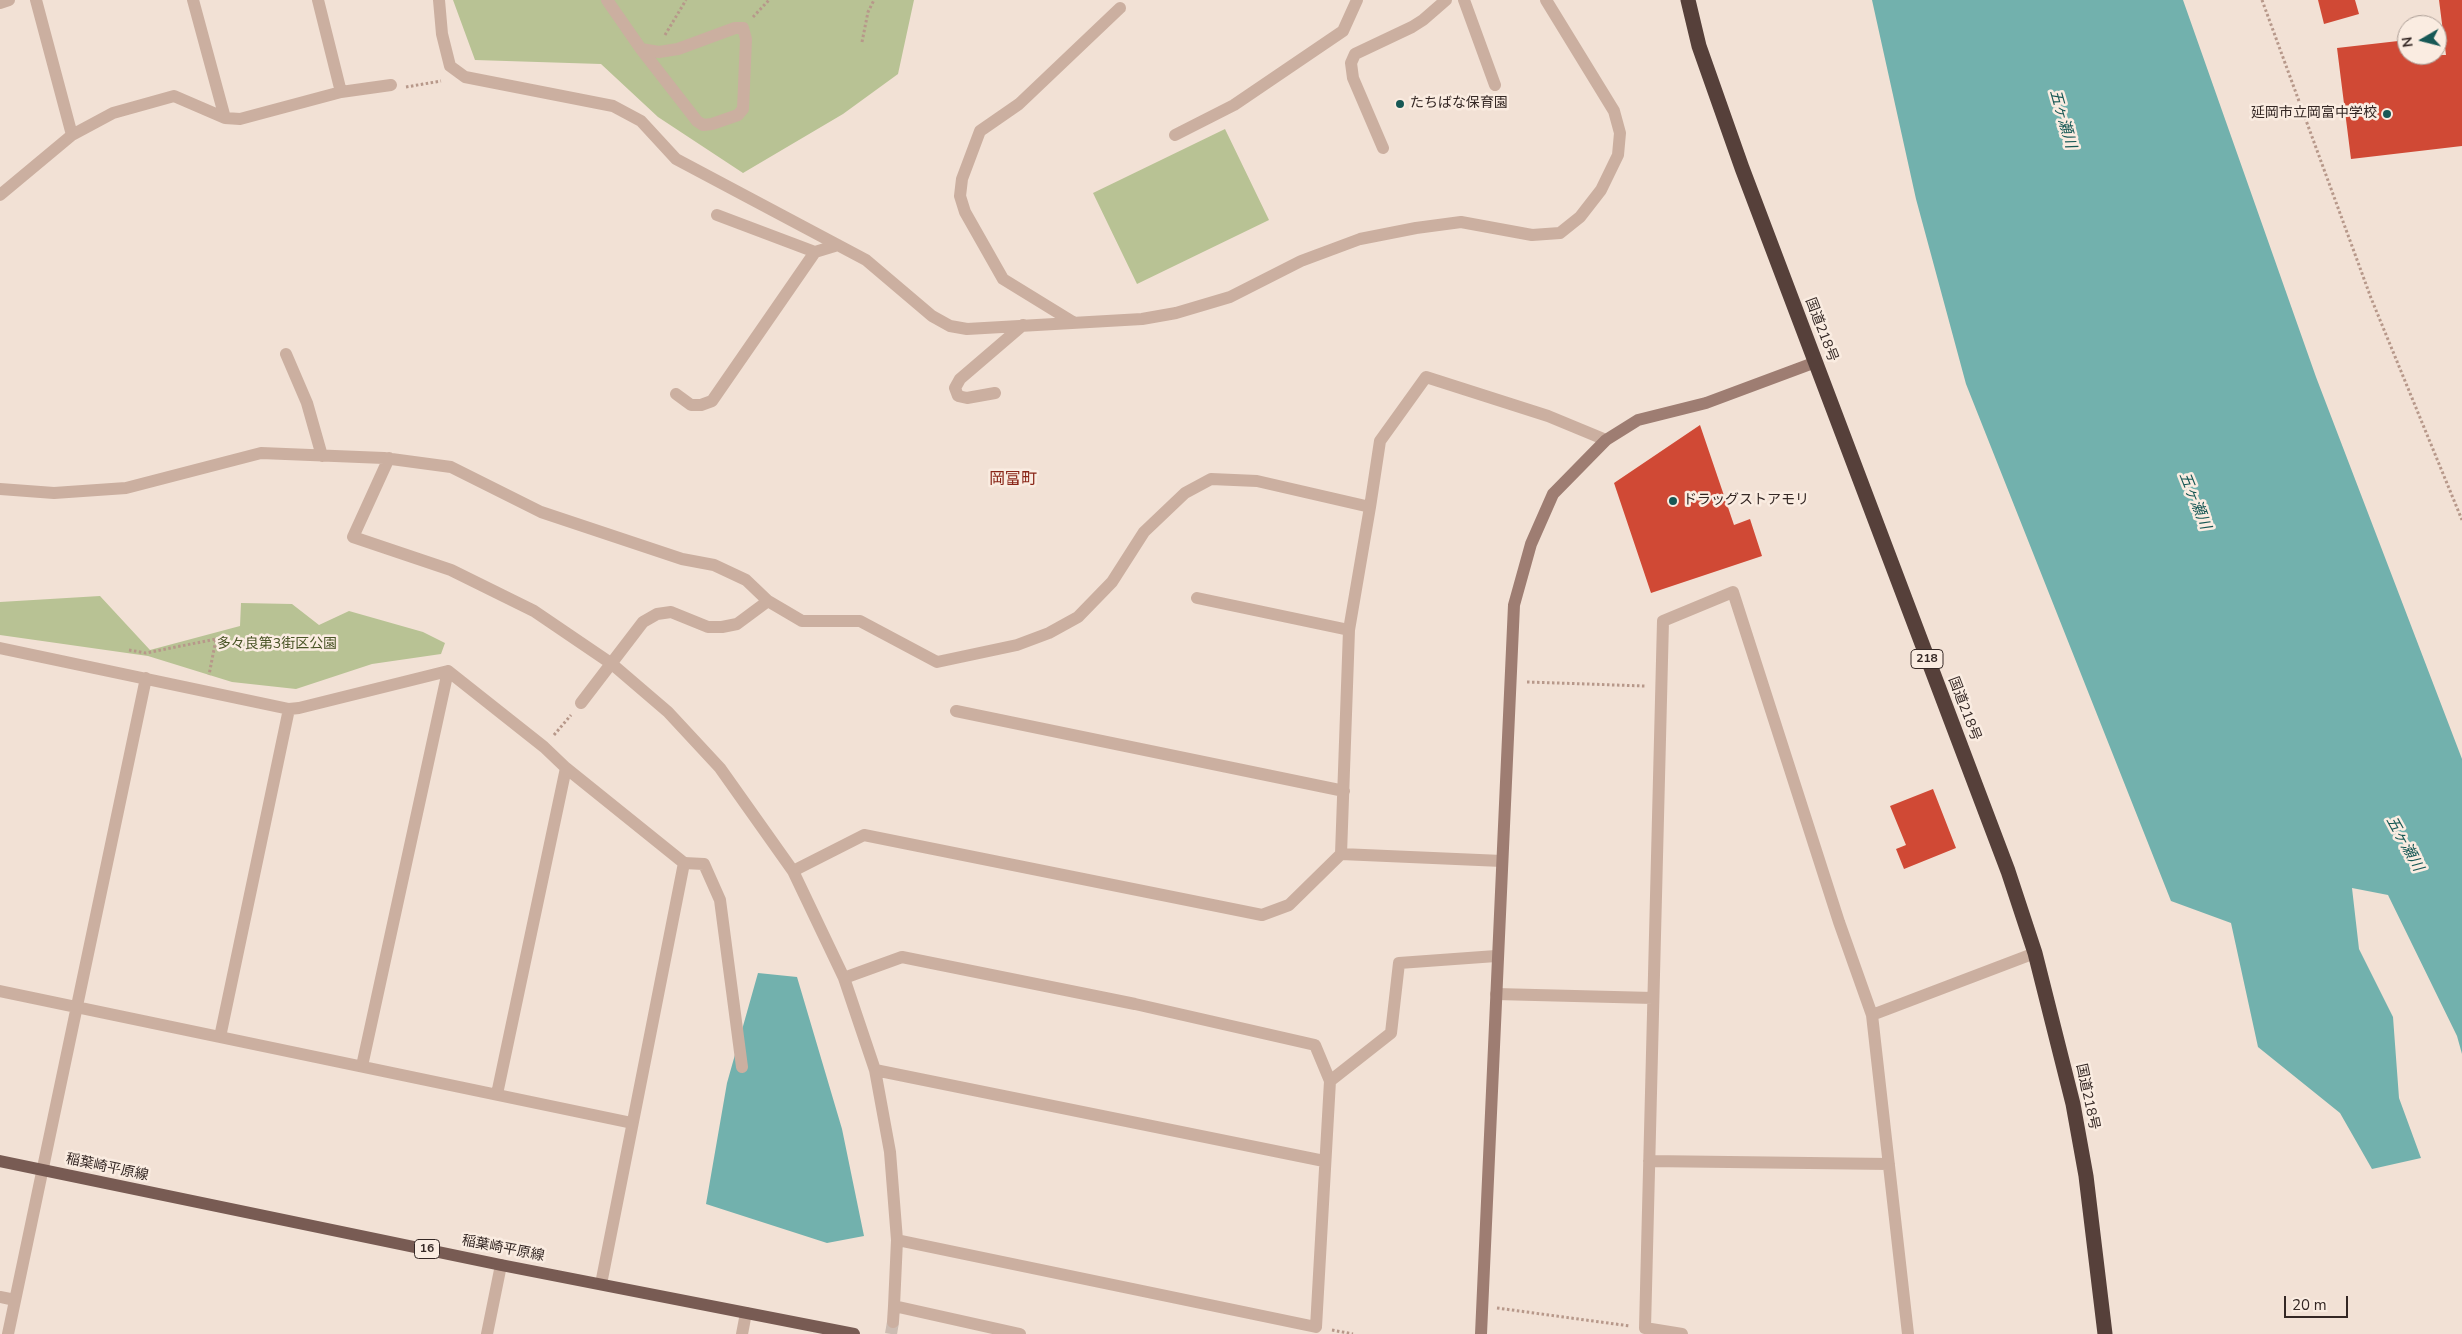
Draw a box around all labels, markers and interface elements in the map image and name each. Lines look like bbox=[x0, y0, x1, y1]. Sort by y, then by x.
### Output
north arrow bbox=[2397, 15, 2447, 65]
text: N bbox=[2398, 36, 2418, 49]
water label: 五ヶ瀬川 bbox=[2045, 88, 2079, 150]
place label: たちばな保育園 bbox=[1410, 96, 1508, 112]
marker: たちばな保育園 bbox=[1394, 98, 1406, 110]
place label: 延岡市立岡富中学校 bbox=[2251, 106, 2377, 122]
marker: 延岡市立岡富中学校 bbox=[2381, 108, 2393, 120]
street label: 国道218号 bbox=[1801, 296, 1841, 364]
district label: 岡富町 bbox=[989, 470, 1037, 490]
water label: 五ヶ瀬川 bbox=[2174, 470, 2214, 532]
place label: ドラッグストアモリ bbox=[1683, 493, 1809, 509]
marker: ドラッグストアモリ bbox=[1667, 495, 1679, 507]
park label: 多々良第3街区公園 bbox=[217, 637, 337, 653]
road number: 218 bbox=[1911, 650, 1943, 669]
street label: 国道218号 bbox=[1944, 675, 1984, 743]
water label: 五ヶ瀬川 bbox=[2382, 813, 2426, 875]
street label: 国道218号 bbox=[2072, 1062, 2102, 1132]
street label: 稲葉崎平原線 bbox=[64, 1151, 150, 1185]
street label: 稲葉崎平原線 bbox=[460, 1233, 546, 1265]
road number: 16 bbox=[414, 1240, 440, 1258]
scale bar bbox=[2287, 1286, 2351, 1318]
text: 20 m bbox=[2292, 1295, 2327, 1315]

